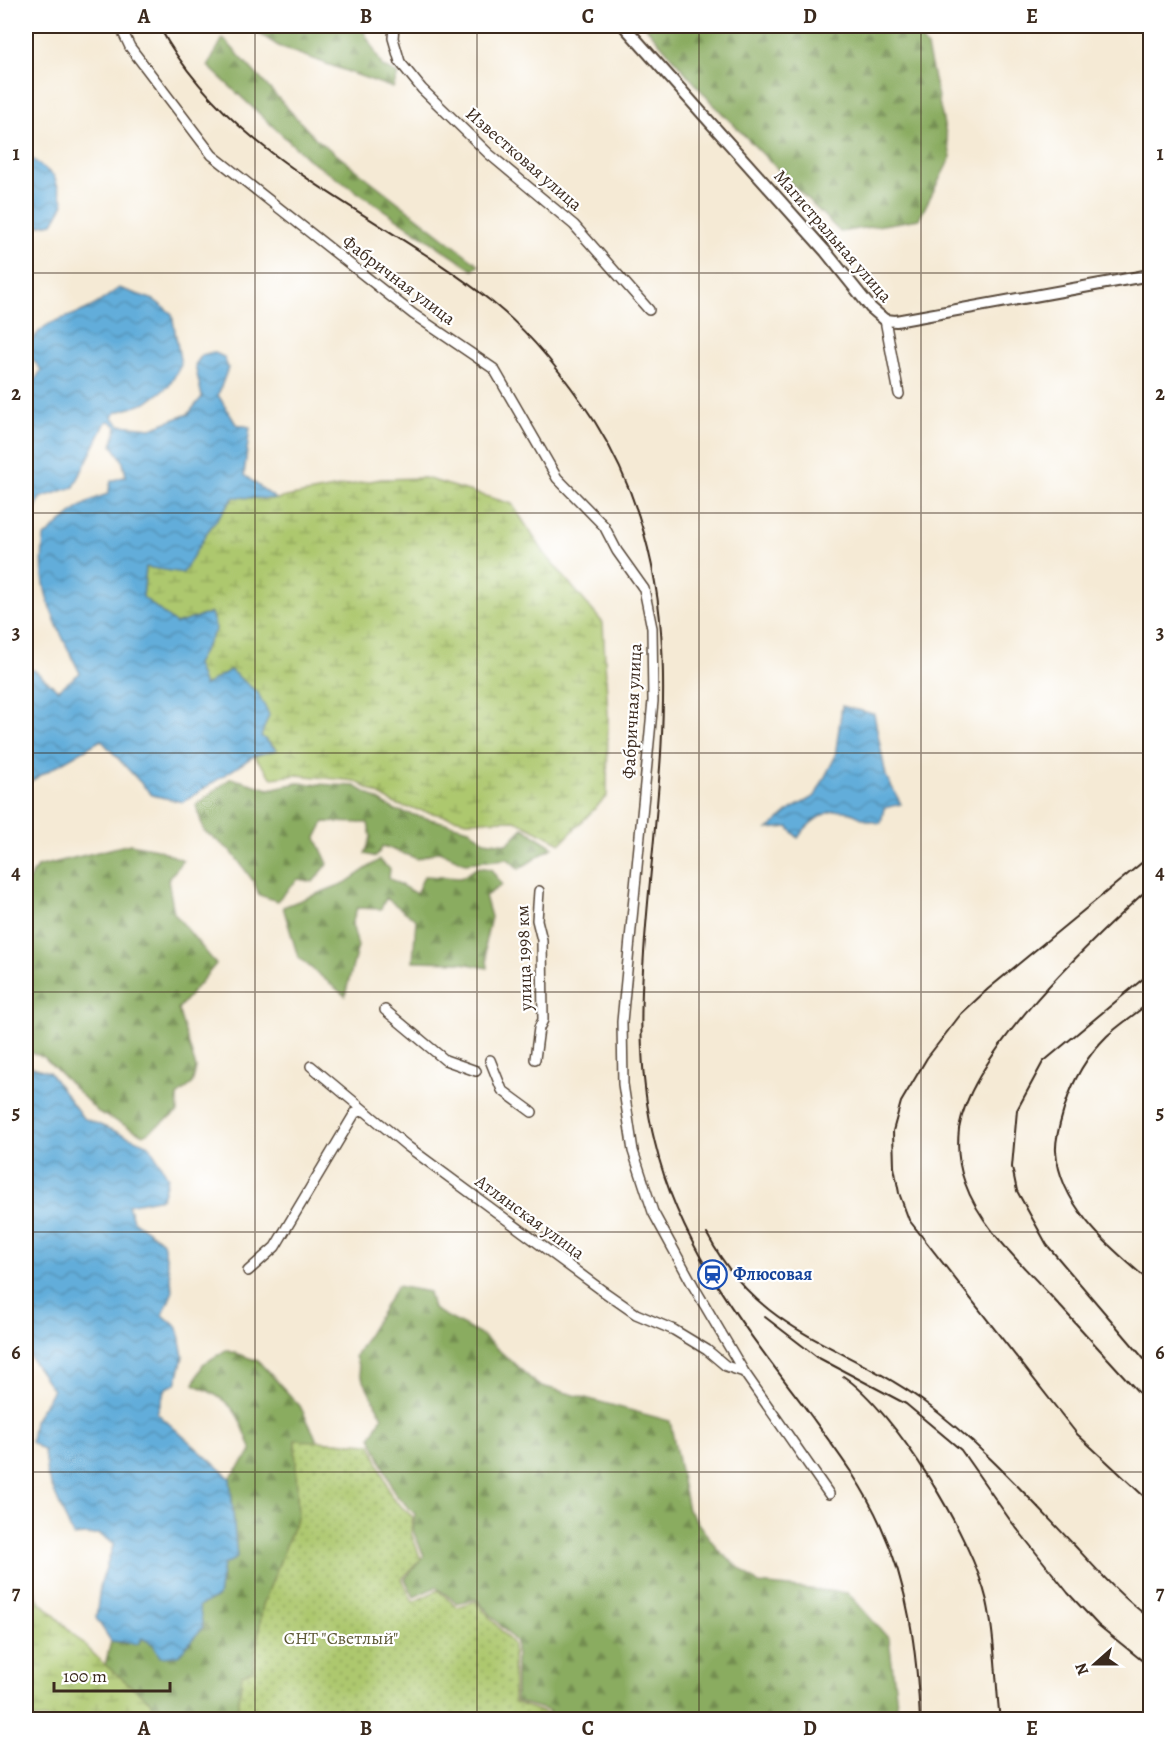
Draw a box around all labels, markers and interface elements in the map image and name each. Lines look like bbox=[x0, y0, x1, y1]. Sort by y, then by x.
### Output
text: A bbox=[137, 3, 151, 30]
text: B bbox=[360, 3, 372, 30]
text: C bbox=[582, 3, 594, 30]
text: D bbox=[803, 3, 817, 30]
text: E bbox=[1026, 3, 1038, 30]
street label: Известковая улица bbox=[461, 102, 588, 217]
text: 1 bbox=[12, 140, 20, 167]
text: 1 bbox=[1156, 140, 1164, 167]
street label: Магистральная улица bbox=[769, 164, 898, 308]
street label: Фабричная улица bbox=[337, 229, 461, 331]
text: 2 bbox=[11, 380, 21, 407]
text: 2 bbox=[1155, 380, 1165, 407]
text: 3 bbox=[12, 619, 20, 646]
text: 3 bbox=[1156, 619, 1164, 646]
street label: Фабричная улица bbox=[616, 642, 648, 780]
text: 4 bbox=[11, 859, 21, 886]
text: 4 bbox=[1155, 859, 1165, 886]
street label: улица 1998 км bbox=[510, 905, 538, 1012]
text: 5 bbox=[12, 1099, 20, 1126]
text: 5 bbox=[1156, 1099, 1164, 1126]
street label: Атлянская улица bbox=[470, 1169, 590, 1265]
station icon: Флюсовая bbox=[696, 1258, 728, 1290]
place label: Флюсовая bbox=[733, 1262, 812, 1286]
text: 6 bbox=[11, 1339, 21, 1366]
text: 6 bbox=[1155, 1339, 1165, 1366]
text: 7 bbox=[12, 1579, 21, 1606]
text: 7 bbox=[1156, 1579, 1165, 1606]
park label: СНТ "Светлый" bbox=[284, 1626, 398, 1650]
north arrow bbox=[1065, 1634, 1125, 1694]
scale bar bbox=[54, 1655, 170, 1693]
text: N bbox=[1069, 1659, 1094, 1678]
text: 100 m bbox=[63, 1664, 107, 1688]
text: A bbox=[137, 1715, 151, 1742]
text: B bbox=[360, 1715, 372, 1742]
text: C bbox=[582, 1715, 594, 1742]
text: D bbox=[803, 1715, 817, 1742]
text: E bbox=[1026, 1715, 1038, 1742]

